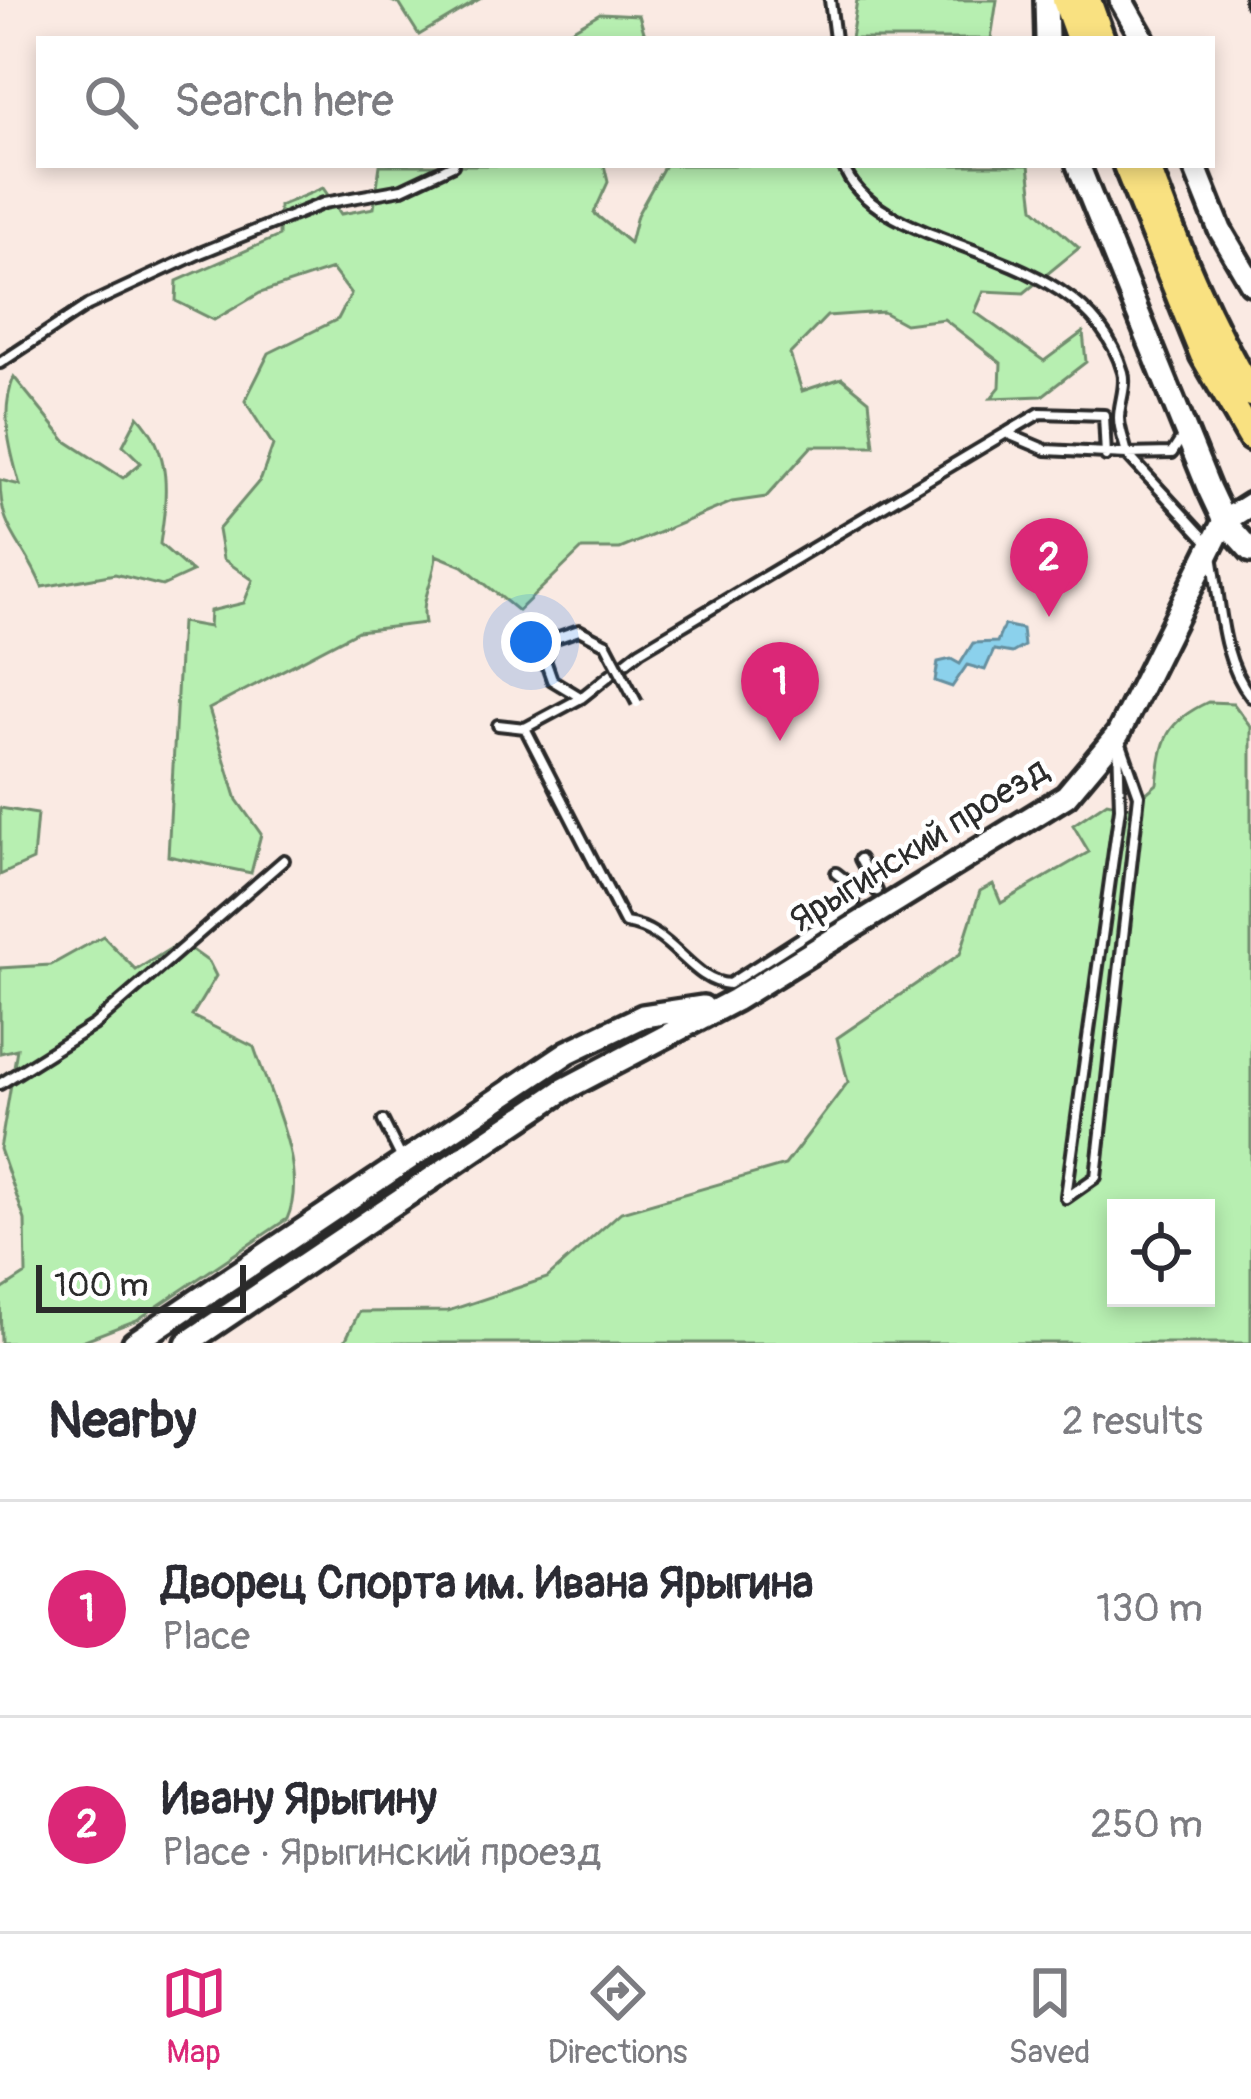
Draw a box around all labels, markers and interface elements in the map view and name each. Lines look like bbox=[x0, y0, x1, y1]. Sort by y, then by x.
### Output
search box bbox=[36, 36, 1215, 168]
icon: search bbox=[78, 69, 144, 135]
text: Search here bbox=[174, 74, 394, 130]
pin: 2 bbox=[1010, 518, 1088, 617]
your location bbox=[501, 612, 561, 672]
pin: 1 bbox=[741, 642, 819, 741]
street label: Ярыгинский проезд bbox=[781, 747, 1057, 943]
map controls bbox=[1107, 1199, 1215, 1307]
button: locate bbox=[1107, 1199, 1215, 1307]
scale bar bbox=[36, 1259, 246, 1312]
text: 100 m bbox=[54, 1265, 148, 1306]
text: Nearby bbox=[48, 1389, 196, 1453]
text: 2 results bbox=[1062, 1397, 1203, 1446]
text: Дворец Спорта им. Ивана Ярыгина bbox=[162, 1556, 814, 1612]
text: 1 bbox=[79, 1584, 95, 1633]
text: 130 m bbox=[1096, 1584, 1203, 1633]
text: Place bbox=[162, 1612, 250, 1661]
text: Ивану Ярыгину bbox=[162, 1772, 437, 1828]
text: 2 bbox=[76, 1800, 98, 1849]
text: 250 m bbox=[1090, 1800, 1203, 1849]
text: Place · Ярыгинский проезд bbox=[162, 1828, 601, 1877]
tab: Map bbox=[161, 1960, 227, 2073]
tab: Directions bbox=[548, 1960, 688, 2073]
tab: Saved bbox=[1009, 1960, 1090, 2073]

